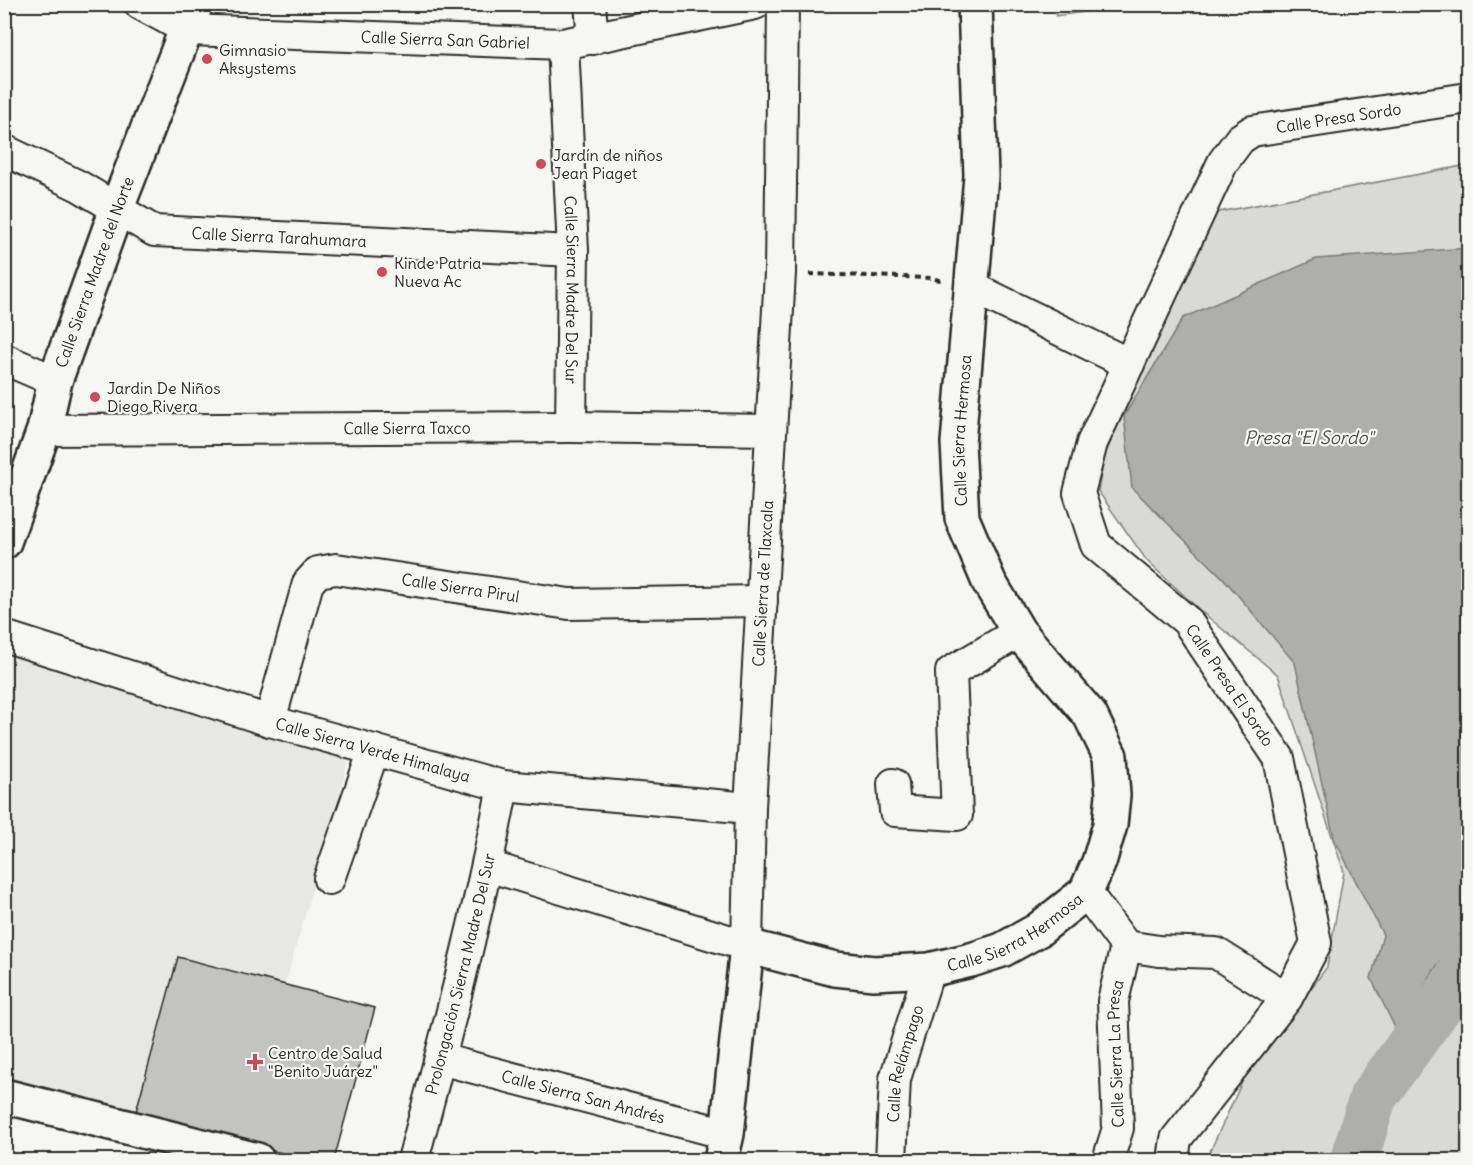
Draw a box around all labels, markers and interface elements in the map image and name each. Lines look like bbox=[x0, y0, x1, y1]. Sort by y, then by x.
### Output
street label: Calle Sierra San Gabriel bbox=[360, 26, 530, 53]
place label: Gimnasio Aksystems bbox=[219, 40, 296, 78]
marker: Gimnasio Aksystems bbox=[200, 52, 214, 66]
street label: Calle Presa Sordo bbox=[1274, 98, 1402, 137]
place label: Jardín de niños Jean Piaget bbox=[553, 145, 663, 183]
marker: Jardín de niños Jean Piaget bbox=[534, 157, 548, 171]
street label: Calle Sierra Madre del Norte bbox=[51, 174, 138, 370]
street label: Calle Sierra Madre Del Sur bbox=[560, 195, 583, 384]
street label: Calle Sierra Tarahumara bbox=[191, 223, 367, 251]
place label: Kinde Patria Nueva Ac bbox=[394, 253, 482, 291]
marker: Kinde Patria Nueva Ac bbox=[375, 265, 389, 279]
street label: Calle Sierra Hermosa bbox=[948, 354, 976, 507]
place label: Jardin De Niños Diego Rivera bbox=[107, 378, 221, 416]
marker: Jardin De Niños Diego Rivera bbox=[88, 390, 102, 404]
street label: Calle Sierra Taxco bbox=[343, 418, 471, 438]
water label: Presa "El Sordo" bbox=[1245, 426, 1376, 449]
street label: Calle Sierra de Tlaxcala bbox=[748, 500, 777, 667]
street label: Calle Sierra Pirul bbox=[400, 569, 521, 606]
street label: Calle Presa El Sordo bbox=[1182, 620, 1278, 750]
street label: Calle Sierra Verde Himalaya bbox=[273, 713, 473, 786]
street label: Prolongación Sierra Madre Del Sur bbox=[421, 851, 499, 1097]
street label: Calle Sierra Hermosa bbox=[945, 889, 1087, 975]
street label: Calle Sierra La Presa bbox=[1102, 978, 1128, 1128]
street label: Calle Relámpago bbox=[883, 1002, 928, 1123]
place label: Centro de Salud "Benito Juárez" bbox=[268, 1043, 383, 1081]
marker: Centro de Salud "Benito Juárez" bbox=[246, 1053, 264, 1071]
street label: Calle Sierra San Andrés bbox=[499, 1065, 667, 1127]

